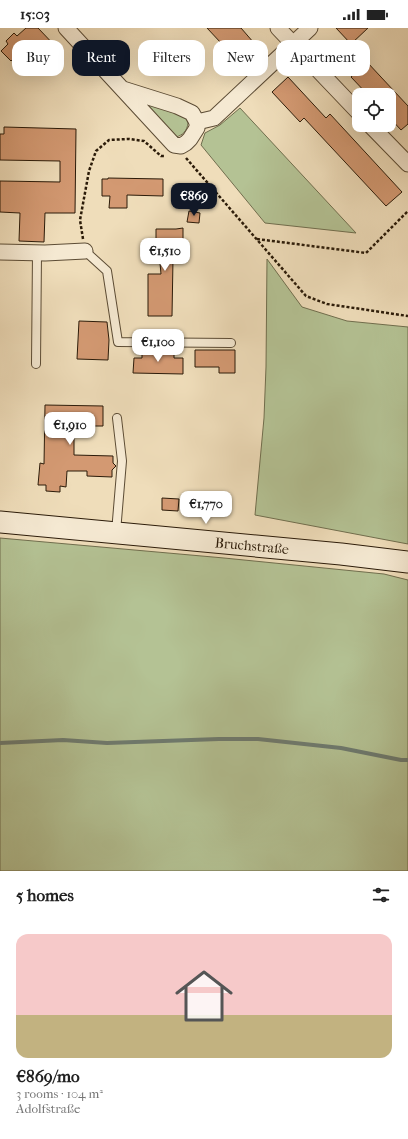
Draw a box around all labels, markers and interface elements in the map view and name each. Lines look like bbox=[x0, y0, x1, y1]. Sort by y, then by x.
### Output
text: 15:03 bbox=[20, 5, 50, 23]
chip: Buy bbox=[12, 40, 64, 76]
chip: Rent bbox=[72, 40, 130, 76]
chip: Filters bbox=[138, 40, 205, 76]
chip: New bbox=[213, 40, 268, 76]
chip: Apartment bbox=[276, 40, 370, 76]
map controls bbox=[352, 88, 396, 132]
button: locate bbox=[352, 88, 396, 132]
pin: €869 bbox=[170, 183, 218, 217]
text: €869 bbox=[180, 188, 208, 203]
pin: €1,510 bbox=[132, 238, 198, 272]
text: €1,510 bbox=[149, 243, 181, 258]
pin: €1,100 bbox=[125, 329, 191, 363]
text: €1,100 bbox=[141, 334, 175, 349]
pin: €1,910 bbox=[37, 412, 103, 446]
text: €1,910 bbox=[53, 417, 87, 432]
pin: €1,770 bbox=[173, 491, 239, 525]
text: €1,770 bbox=[189, 496, 223, 511]
street label: Bruchstraße bbox=[214, 534, 290, 558]
icon: filters bbox=[370, 884, 392, 906]
text: 5 homes bbox=[16, 885, 74, 905]
icon: home bbox=[168, 960, 240, 1032]
text: €869/mo bbox=[16, 1066, 80, 1086]
text: 3 rooms · 104 m² bbox=[16, 1086, 103, 1101]
text: Adolfstraße bbox=[16, 1101, 80, 1116]

